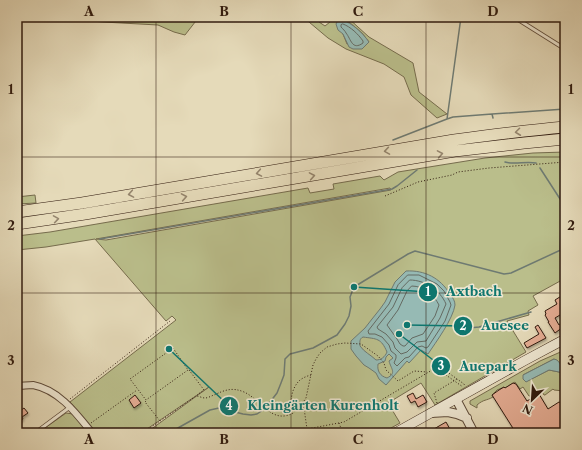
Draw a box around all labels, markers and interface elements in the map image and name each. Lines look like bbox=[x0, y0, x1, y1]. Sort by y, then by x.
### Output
text: A bbox=[83, 3, 95, 19]
text: B bbox=[219, 3, 229, 19]
text: C bbox=[353, 3, 363, 19]
text: D bbox=[487, 3, 499, 19]
text: 1 bbox=[8, 81, 14, 97]
text: 1 bbox=[568, 81, 574, 97]
one-way arrow bbox=[515, 127, 521, 136]
one-way arrow bbox=[384, 147, 390, 155]
one-way arrow bbox=[437, 150, 443, 159]
one-way arrow bbox=[256, 168, 262, 177]
one-way arrow bbox=[309, 172, 315, 180]
one-way arrow bbox=[128, 189, 134, 198]
one-way arrow bbox=[181, 194, 187, 202]
one-way arrow bbox=[53, 215, 59, 224]
text: 2 bbox=[7, 217, 15, 233]
text: 2 bbox=[567, 217, 575, 233]
callout: Axtbach bbox=[418, 279, 510, 304]
text: Axtbach bbox=[445, 283, 502, 299]
text: 1 bbox=[425, 284, 431, 299]
callout: Auesee bbox=[453, 313, 537, 338]
text: Auesee bbox=[480, 317, 529, 333]
text: 2 bbox=[459, 318, 467, 333]
text: 3 bbox=[7, 352, 15, 368]
text: 3 bbox=[567, 352, 575, 368]
callout: Auepark bbox=[431, 354, 524, 379]
text: 3 bbox=[438, 358, 445, 373]
text: Auepark bbox=[458, 358, 517, 374]
north arrow bbox=[512, 380, 552, 420]
callout: Kleingärten Kurenholt bbox=[219, 393, 406, 418]
text: Kleingärten Kurenholt bbox=[247, 397, 400, 413]
text: 4 bbox=[225, 398, 233, 413]
text: N bbox=[520, 401, 535, 417]
text: A bbox=[83, 431, 95, 447]
text: B bbox=[219, 431, 229, 447]
text: C bbox=[353, 431, 363, 447]
text: D bbox=[487, 431, 499, 447]

